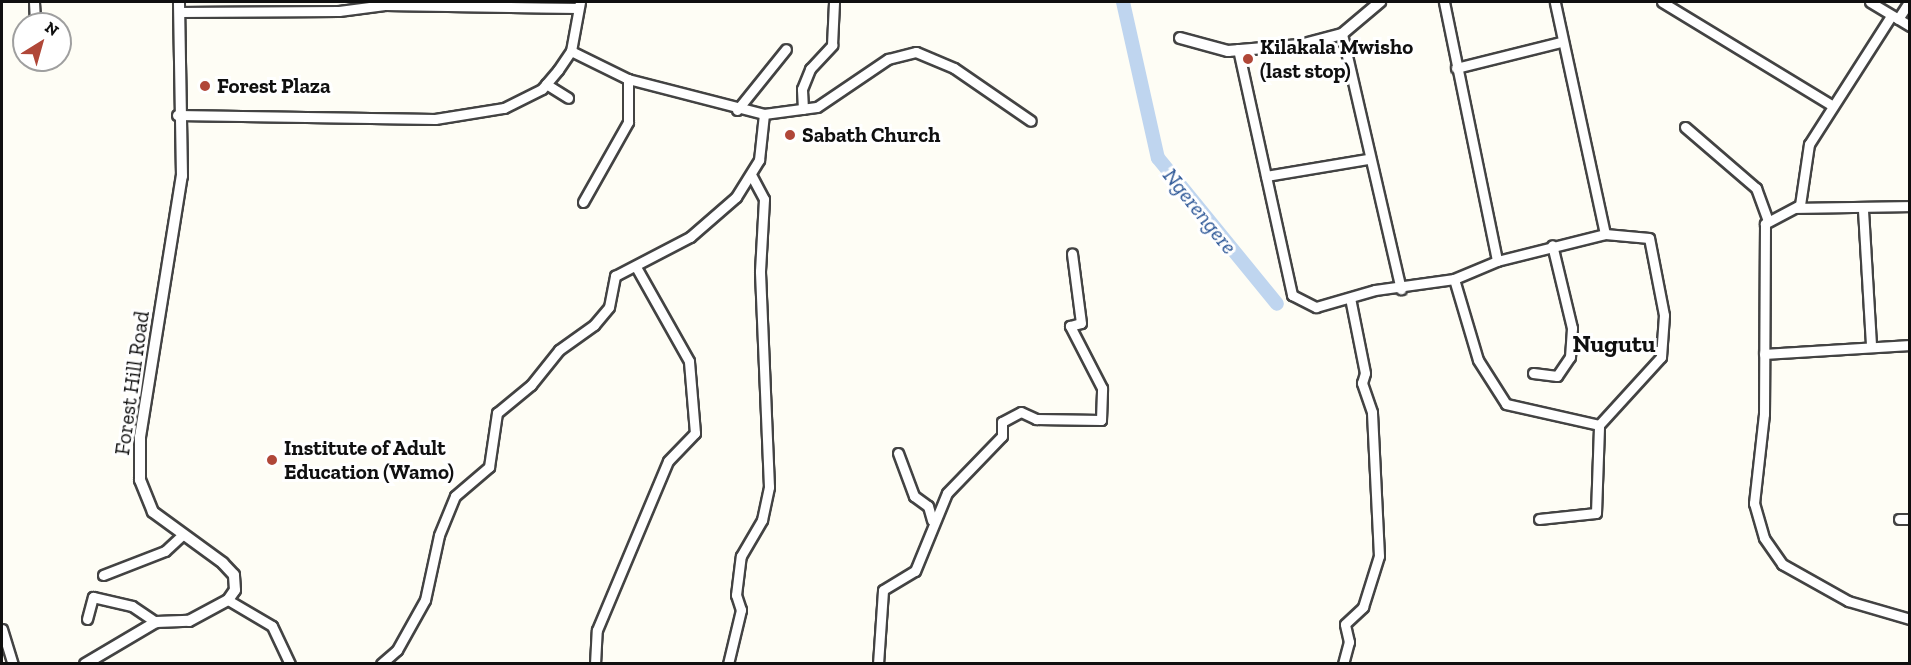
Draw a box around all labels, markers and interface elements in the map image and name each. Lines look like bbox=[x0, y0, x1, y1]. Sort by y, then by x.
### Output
north arrow bbox=[12, 12, 72, 72]
text: N bbox=[41, 18, 63, 40]
place label: Kilakala Mwisho (last stop) bbox=[1260, 34, 1413, 84]
marker: Kilakala Mwisho (last stop) bbox=[1241, 52, 1255, 66]
place label: Forest Plaza bbox=[217, 73, 331, 99]
marker: Forest Plaza bbox=[198, 79, 212, 93]
place label: Sabath Church bbox=[802, 122, 940, 148]
marker: Sabath Church bbox=[783, 128, 797, 142]
water label: Ngerengere bbox=[1157, 163, 1243, 259]
street label: Forest Hill Road bbox=[109, 309, 155, 457]
district label: Nugutu bbox=[1572, 330, 1656, 358]
place label: Institute of Adult Education (Wamo) bbox=[284, 435, 454, 485]
marker: Institute of Adult Education (Wamo) bbox=[265, 453, 279, 467]

